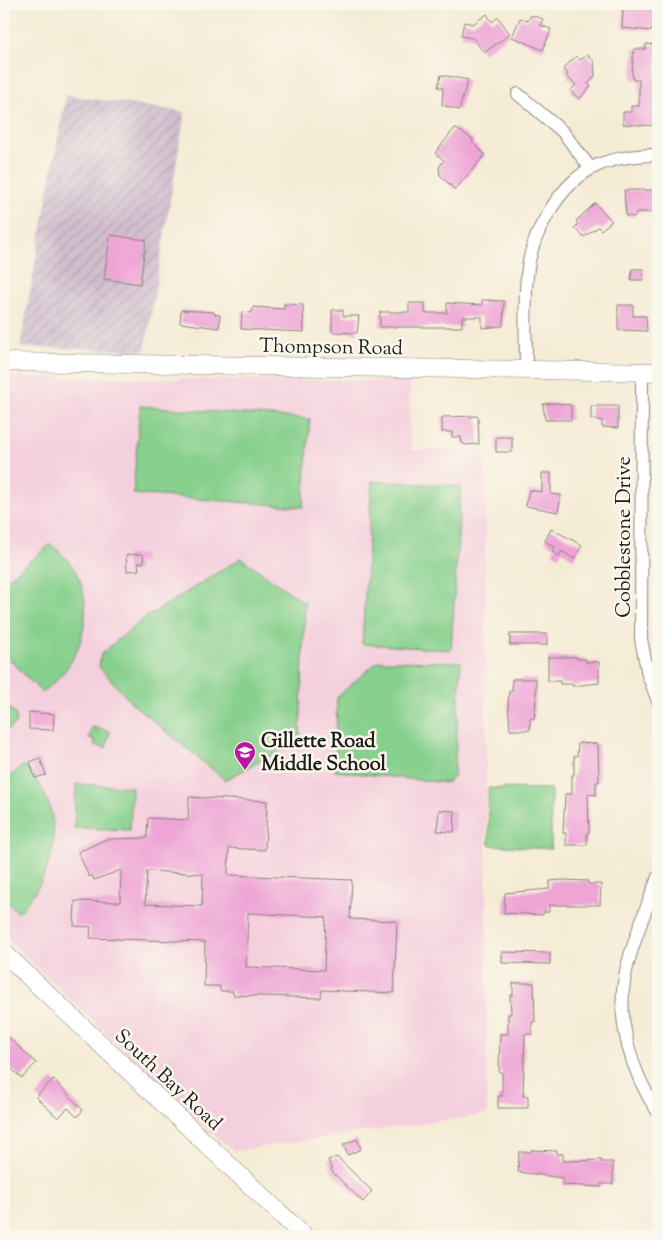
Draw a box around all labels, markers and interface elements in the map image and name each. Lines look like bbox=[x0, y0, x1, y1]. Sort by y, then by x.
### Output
street label: Thompson Road bbox=[259, 333, 403, 364]
street label: Cobblestone Drive bbox=[611, 456, 640, 618]
place label: Gillette Road Middle School bbox=[261, 728, 386, 780]
school or university icon: Gillette Road Middle School bbox=[233, 740, 257, 771]
street label: South Bay Road bbox=[107, 1023, 228, 1138]

